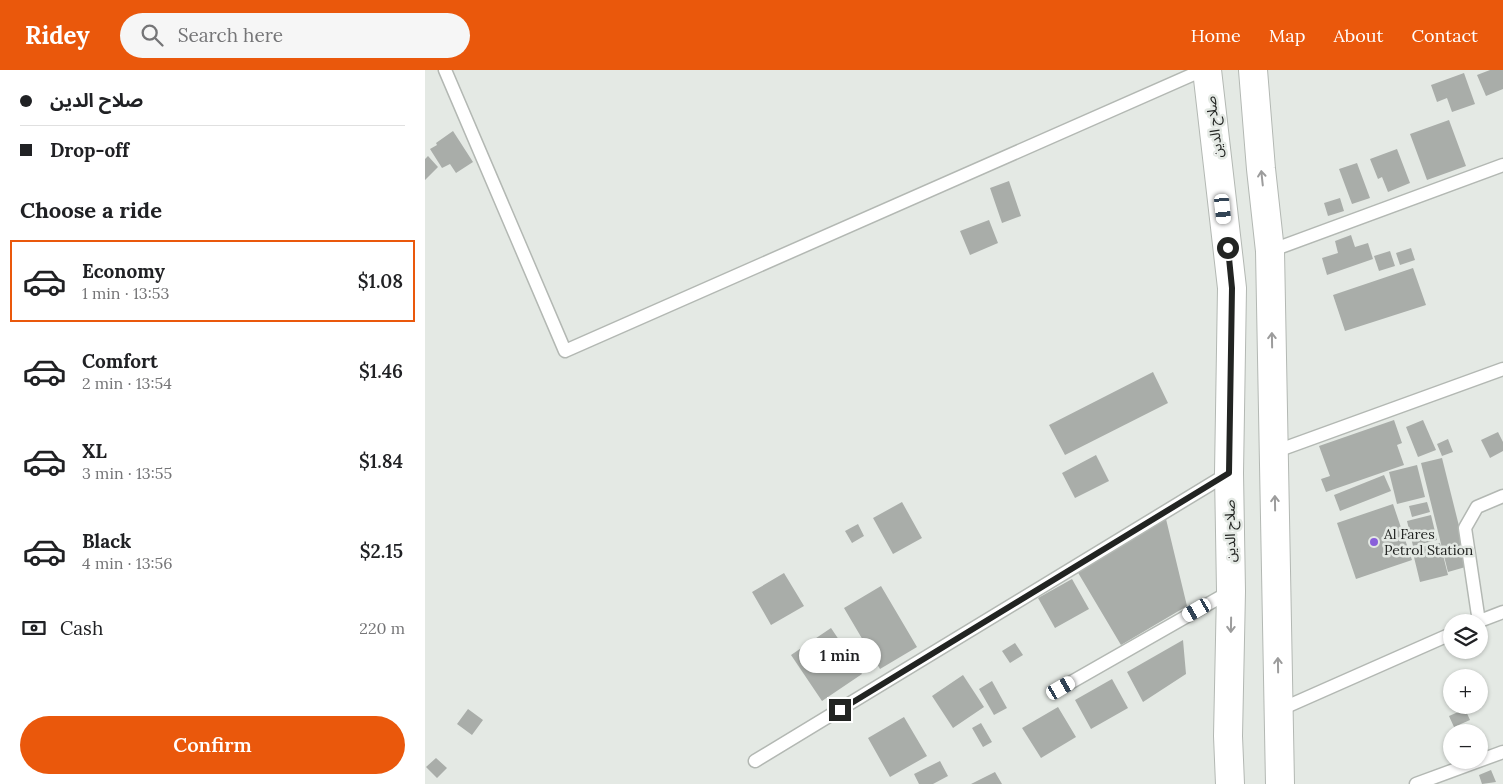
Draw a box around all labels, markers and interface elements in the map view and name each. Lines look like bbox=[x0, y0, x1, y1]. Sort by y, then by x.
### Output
search box bbox=[120, 13, 470, 58]
text: Ridey bbox=[25, 20, 90, 51]
icon: search bbox=[138, 21, 166, 49]
text: Search here bbox=[178, 23, 283, 47]
text: Home bbox=[1191, 24, 1241, 47]
text: Map bbox=[1269, 24, 1305, 47]
text: About bbox=[1333, 24, 1383, 47]
text: Contact bbox=[1411, 24, 1478, 47]
text: صلاح الدين bbox=[50, 88, 143, 112]
street label: صلاح الدين bbox=[1201, 94, 1229, 159]
text: Drop-off bbox=[50, 138, 129, 162]
one-way arrow bbox=[1257, 171, 1267, 187]
car bbox=[1213, 193, 1232, 225]
text: Choose a ride bbox=[20, 196, 162, 224]
route start bbox=[1217, 237, 1239, 259]
icon: car bbox=[22, 259, 67, 304]
text: Economy bbox=[82, 259, 165, 283]
text: $1.08 bbox=[358, 269, 403, 293]
text: 1 min · 13:53 bbox=[82, 283, 169, 303]
one-way arrow bbox=[1267, 333, 1277, 349]
icon: car bbox=[22, 349, 67, 394]
text: Comfort bbox=[82, 349, 158, 373]
text: $1.46 bbox=[359, 359, 403, 383]
text: 2 min · 13:54 bbox=[82, 373, 172, 393]
icon: car bbox=[22, 439, 67, 484]
text: XL bbox=[82, 439, 107, 463]
text: $1.84 bbox=[359, 449, 403, 473]
text: 3 min · 13:55 bbox=[82, 463, 172, 483]
one-way arrow bbox=[1270, 495, 1280, 512]
street label: صلاح الدين bbox=[1220, 499, 1242, 562]
place label: Al Fares Petrol Station bbox=[1383, 525, 1474, 559]
icon: car bbox=[22, 529, 67, 574]
text: Black bbox=[82, 529, 131, 553]
marker: Al Fares Petrol Station bbox=[1368, 536, 1380, 548]
text: $2.15 bbox=[360, 539, 403, 563]
text: 4 min · 13:56 bbox=[82, 553, 173, 573]
car bbox=[1180, 596, 1213, 624]
icon: cash bbox=[20, 614, 48, 642]
map controls bbox=[1443, 614, 1488, 769]
button: layers bbox=[1443, 614, 1488, 659]
text: Cash bbox=[60, 616, 103, 640]
one-way arrow bbox=[1226, 616, 1235, 632]
text: 220 m bbox=[359, 618, 405, 638]
callout: 1 min bbox=[799, 638, 881, 672]
text: 1 min bbox=[820, 645, 860, 665]
one-way arrow bbox=[1273, 658, 1283, 674]
button: + bbox=[1443, 669, 1488, 714]
car bbox=[1044, 674, 1077, 702]
route end bbox=[829, 699, 851, 721]
button: Confirm bbox=[20, 716, 405, 774]
button: − bbox=[1443, 724, 1488, 769]

